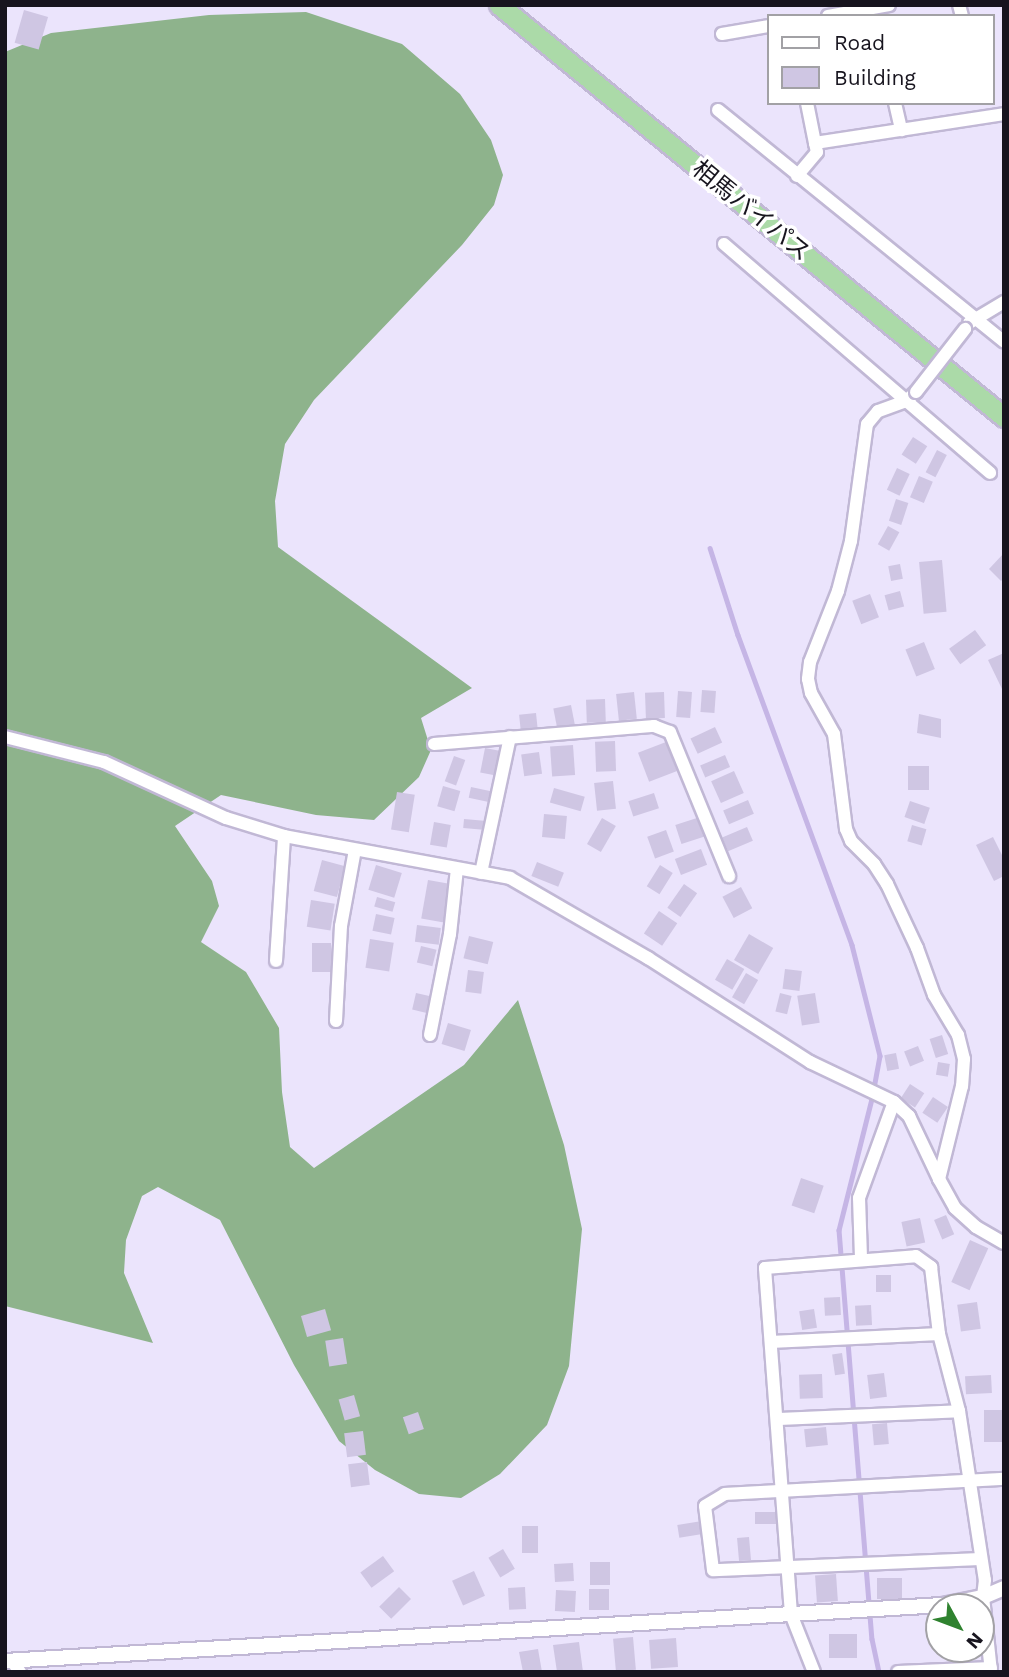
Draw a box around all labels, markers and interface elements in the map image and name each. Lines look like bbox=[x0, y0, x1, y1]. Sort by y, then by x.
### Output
legend bbox=[768, 14, 995, 105]
text: Road bbox=[834, 30, 885, 55]
text: Building bbox=[834, 65, 916, 90]
street label: 相馬バイパス bbox=[686, 154, 816, 268]
north arrow bbox=[925, 1593, 995, 1663]
text: N bbox=[961, 1628, 988, 1654]

